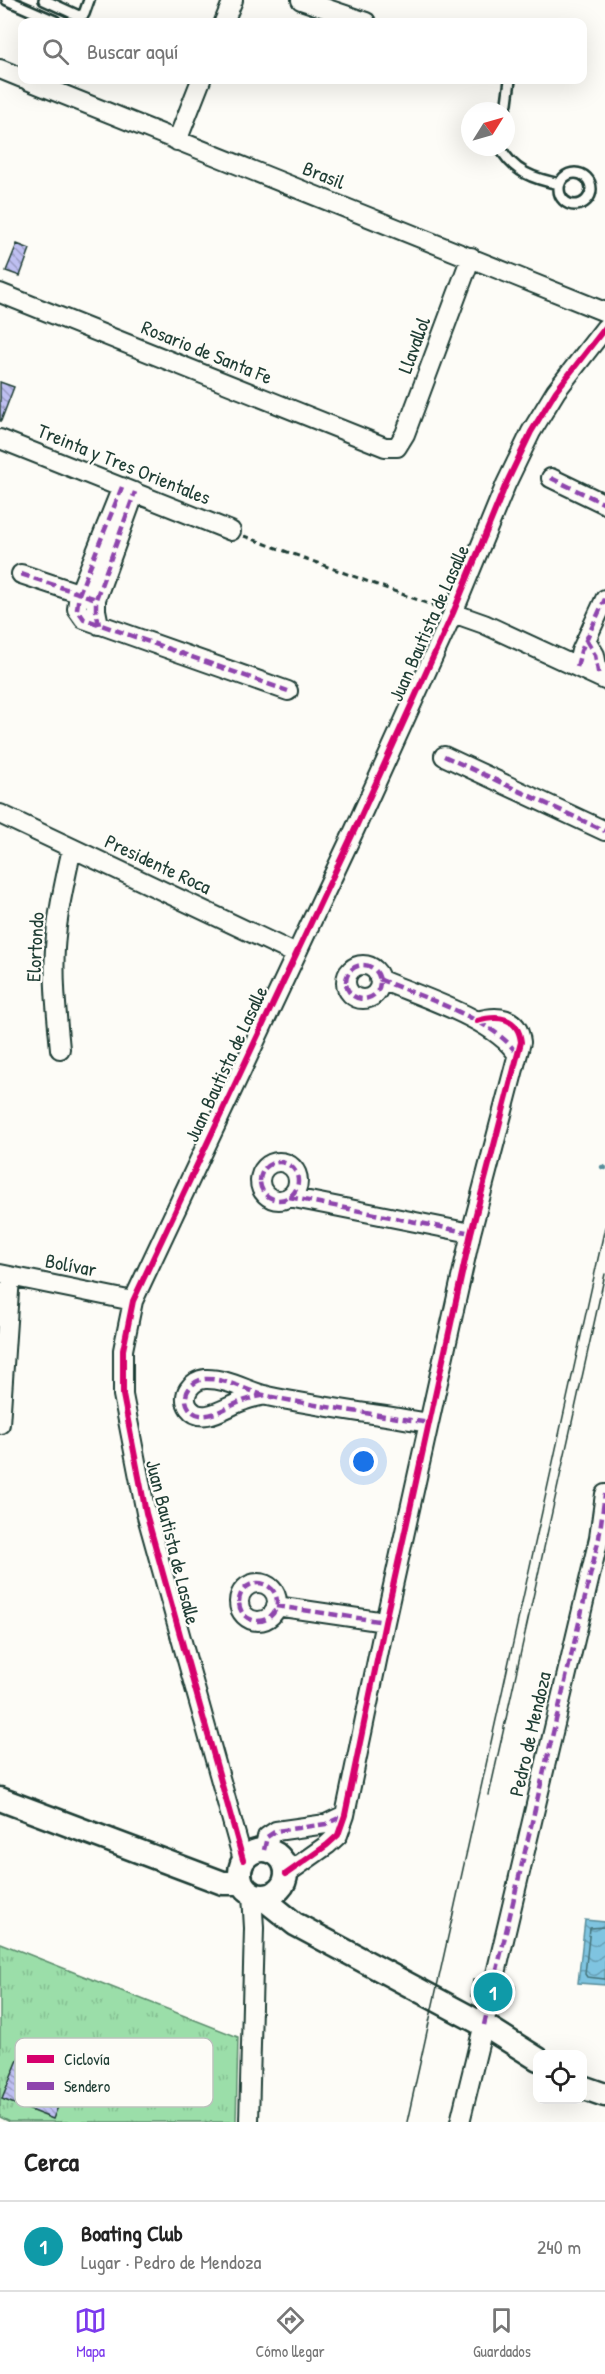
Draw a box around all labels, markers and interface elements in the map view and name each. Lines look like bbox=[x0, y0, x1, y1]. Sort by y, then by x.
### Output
search box bbox=[18, 18, 587, 84]
icon: search bbox=[39, 35, 72, 68]
text: Buscar aquí bbox=[87, 36, 179, 66]
north arrow bbox=[461, 102, 515, 156]
street label: Brasil bbox=[299, 154, 350, 195]
street label: Llavallol bbox=[391, 312, 436, 377]
street label: Rosario de Santa Fe bbox=[138, 313, 277, 390]
street label: Treinta y Tres Orientales bbox=[34, 417, 215, 511]
street label: Juan Bautista de Lasalle bbox=[382, 540, 475, 705]
street label: Presidente Roca bbox=[101, 827, 216, 900]
street label: Elortondo bbox=[19, 911, 50, 983]
street label: Juan Bautista de Lasalle bbox=[178, 981, 274, 1146]
street label: Bolívar bbox=[43, 1246, 99, 1283]
your location bbox=[349, 1447, 378, 1476]
street label: Juan Bautista de Lasalle bbox=[140, 1457, 207, 1627]
street label: Pedro de Mendoza bbox=[502, 1669, 557, 1799]
pin: 1 bbox=[474, 1970, 512, 2014]
legend bbox=[15, 2038, 213, 2107]
text: Ciclovía bbox=[64, 2048, 110, 2070]
map controls bbox=[533, 2050, 587, 2104]
button: locate bbox=[533, 2050, 587, 2104]
text: Sendero bbox=[64, 2075, 111, 2097]
text: Cerca bbox=[24, 2144, 79, 2179]
text: Boating Club bbox=[81, 2218, 183, 2248]
text: 1 bbox=[40, 2233, 47, 2260]
text: 240 m bbox=[537, 2233, 581, 2260]
text: Lugar · Pedro de Mendoza bbox=[81, 2248, 261, 2275]
tab: Mapa bbox=[74, 2304, 107, 2362]
tab: Cómo llegar bbox=[256, 2304, 325, 2362]
tab: Guardados bbox=[473, 2304, 531, 2362]

